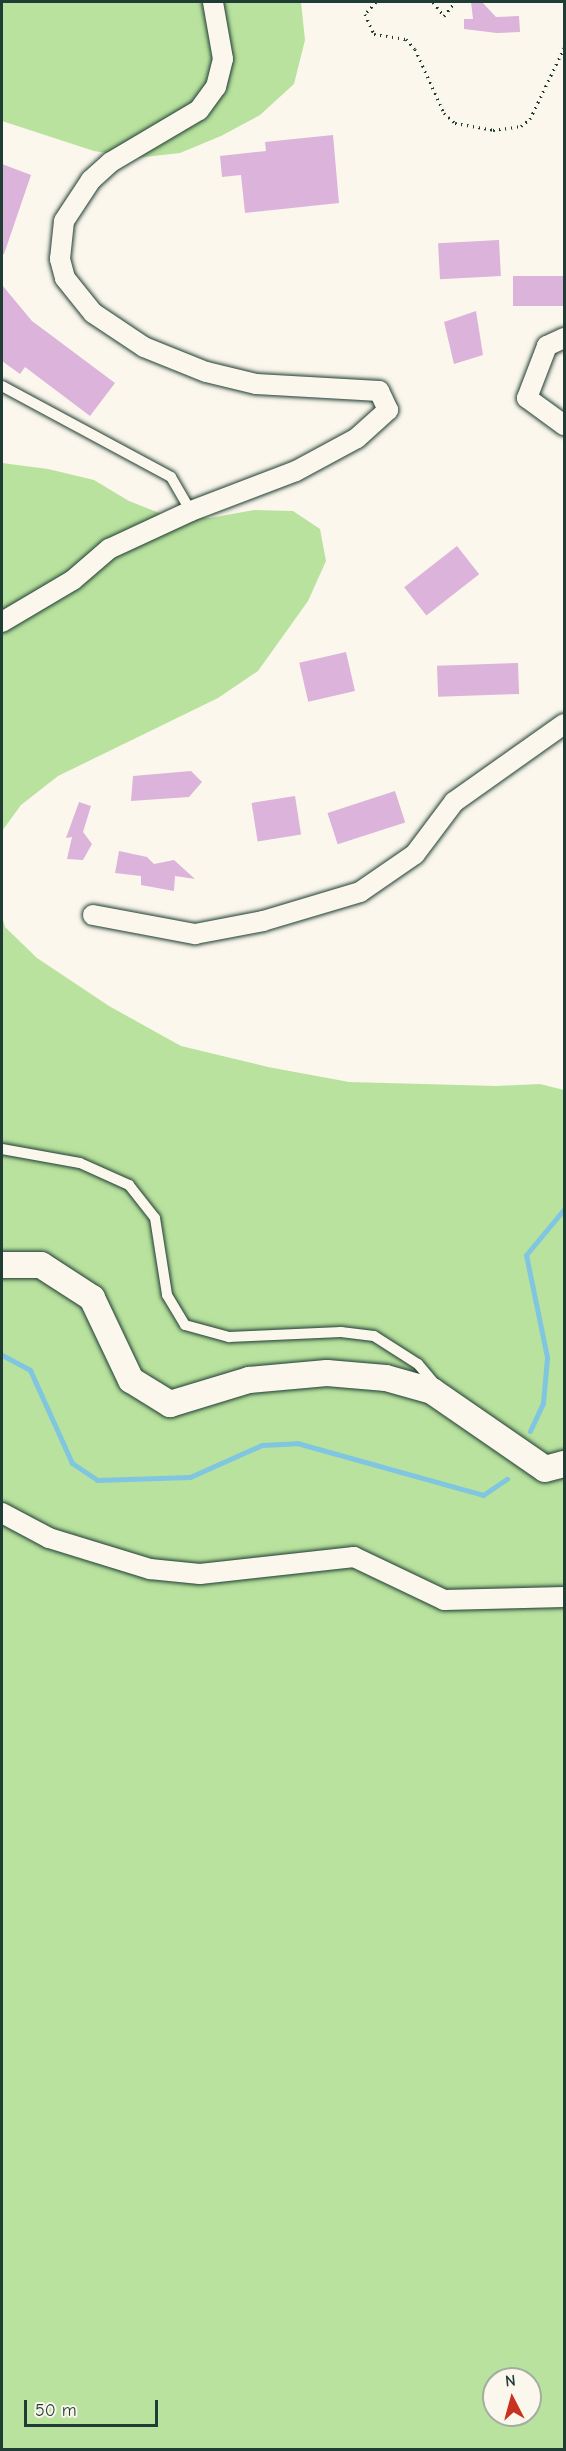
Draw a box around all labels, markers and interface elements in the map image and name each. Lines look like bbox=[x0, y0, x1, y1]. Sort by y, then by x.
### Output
north arrow bbox=[482, 2367, 542, 2427]
text: N bbox=[504, 2372, 516, 2391]
scale bar bbox=[27, 2388, 160, 2426]
text: 50 m bbox=[35, 2400, 77, 2421]

